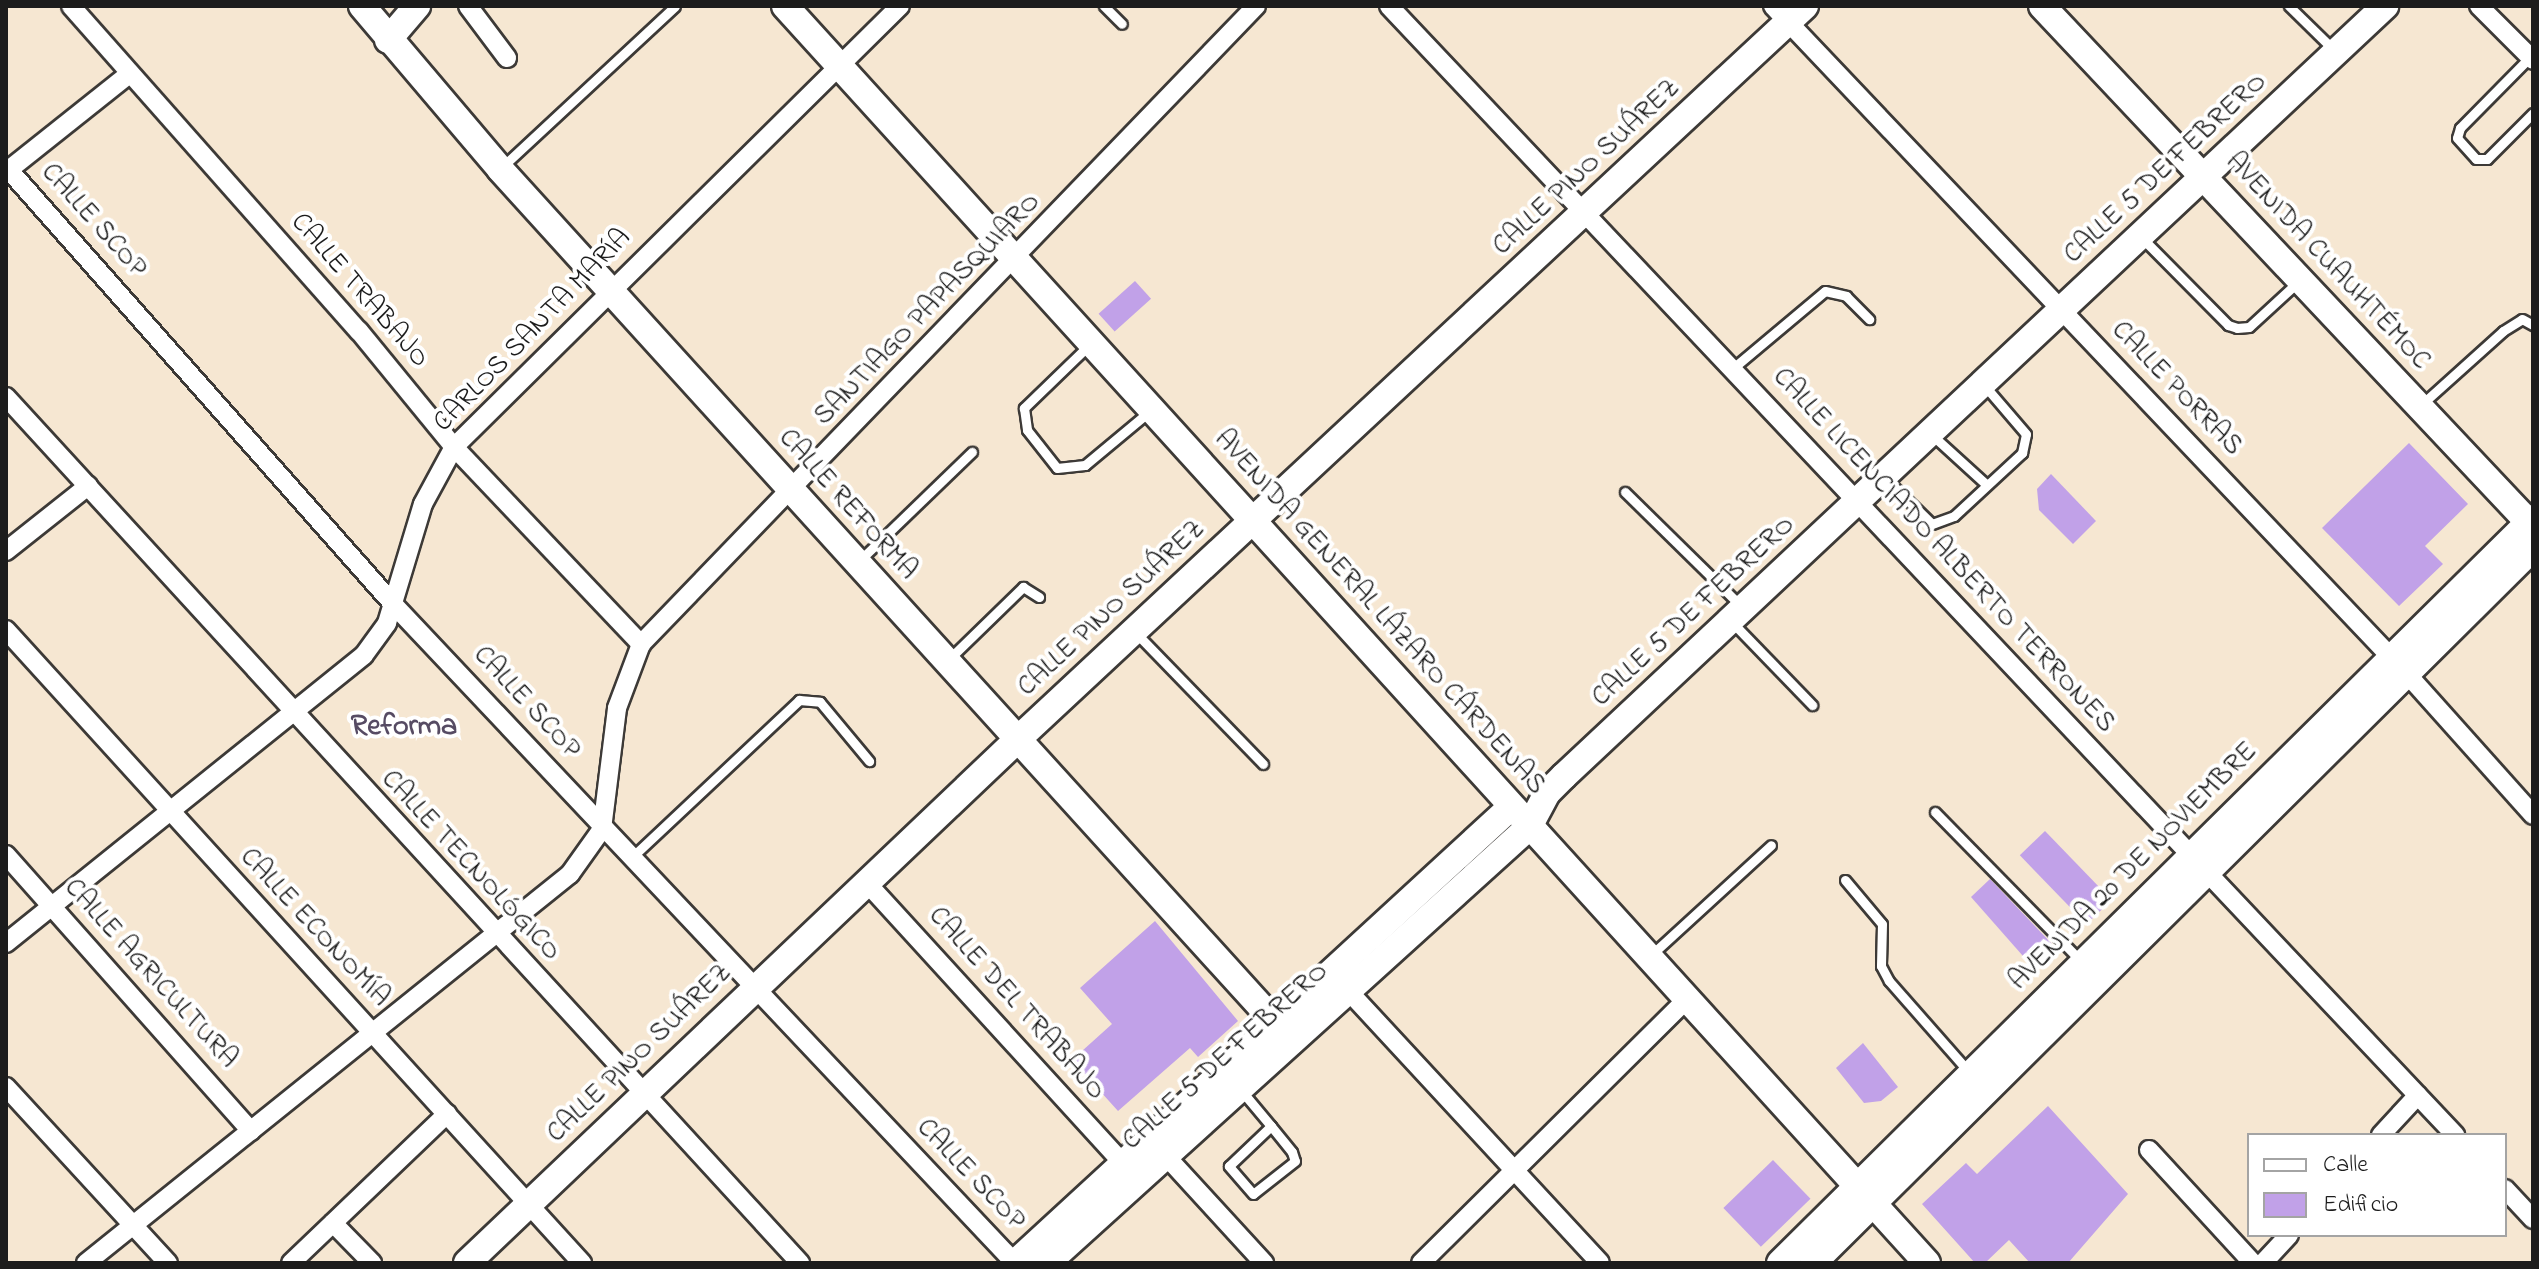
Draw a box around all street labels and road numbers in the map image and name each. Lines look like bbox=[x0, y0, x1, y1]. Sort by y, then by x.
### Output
street label: CALLE 5 DE FEBRERO bbox=[2057, 66, 2275, 272]
street label: CALLE PINO SUÁREZ bbox=[1486, 73, 1688, 263]
street label: AVENIDA CUAUHTÉMOC bbox=[2217, 146, 2437, 378]
street label: CALLE SCOP bbox=[33, 157, 153, 285]
street label: SANTIAGO PAPASQUIARO bbox=[808, 186, 1048, 434]
street label: CALLE TRABAJO bbox=[283, 207, 435, 375]
street label: CARLOS SANTA MARÍA bbox=[427, 222, 639, 440]
street label: CALLE PORRAS bbox=[2103, 314, 2249, 464]
street label: CALLE LICENCIADO ALBERTO TERRONES bbox=[1764, 361, 2122, 741]
street label: CALLE REFORMA bbox=[770, 422, 924, 588]
street label: AVENIDA GENERAL LÁZARO CÁRDENAS bbox=[1206, 423, 1552, 803]
street label: CALLE 5 DE FEBRERO bbox=[1585, 509, 1803, 715]
street label: CALLE PINO SUÁREZ bbox=[1011, 514, 1213, 704]
street label: CALLE SCOP bbox=[465, 639, 587, 767]
street label: AVENIDA 20 DE NOVIEMBRE bbox=[2003, 736, 2265, 998]
street label: CALLE TECNOLÓGICO bbox=[373, 764, 567, 968]
street label: CALLE ECONOMÍA bbox=[232, 841, 396, 1015]
street label: CALLE AGRICULTURA bbox=[56, 872, 244, 1076]
street label: CALLE DEL TRABAJO bbox=[920, 900, 1112, 1108]
street label: CALLE 5 DE FEBRERO bbox=[1116, 956, 1336, 1158]
street label: CALLE PINO SUÁREZ bbox=[541, 957, 739, 1151]
street label: CALLE SCOP bbox=[908, 1112, 1032, 1238]

